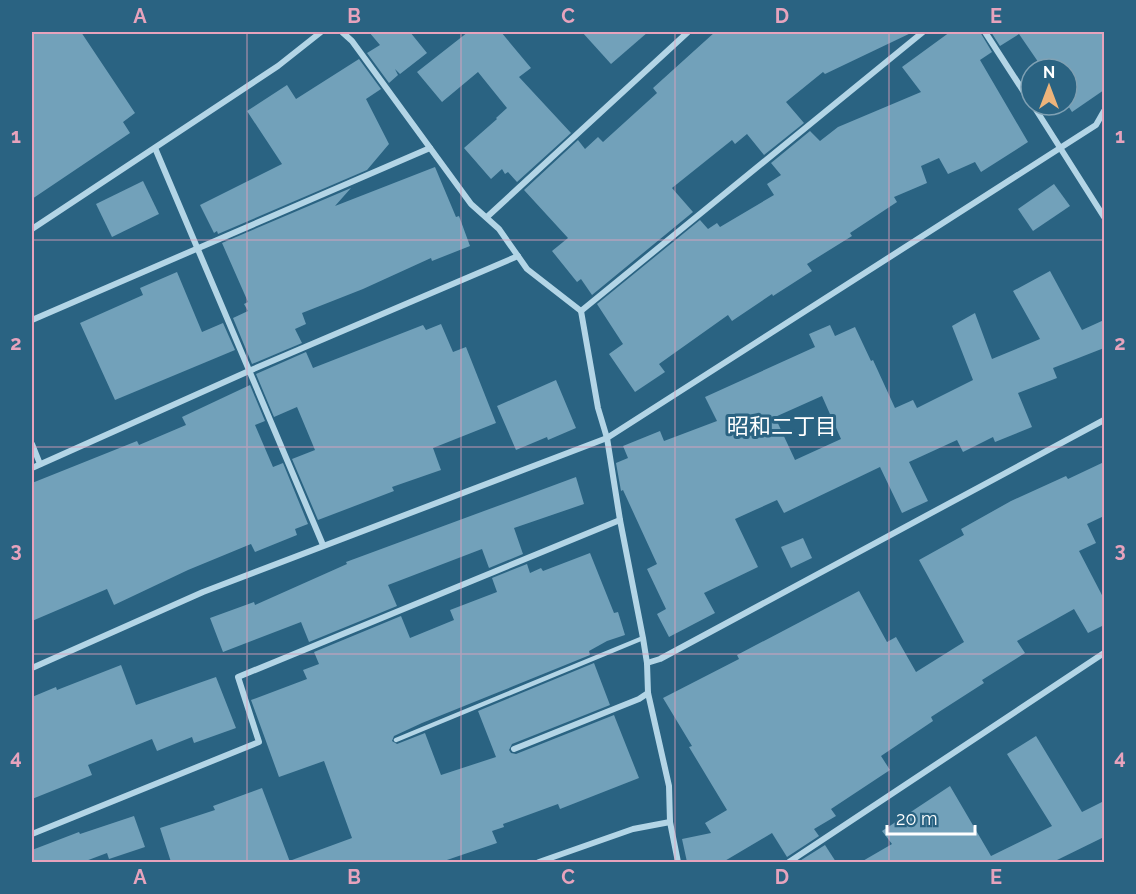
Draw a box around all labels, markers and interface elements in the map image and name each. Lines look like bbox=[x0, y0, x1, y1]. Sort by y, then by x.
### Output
text: A bbox=[133, 4, 147, 28]
text: B bbox=[347, 4, 361, 28]
text: C bbox=[561, 4, 575, 28]
text: D bbox=[775, 4, 789, 28]
text: E bbox=[990, 4, 1002, 28]
north arrow bbox=[1019, 57, 1079, 117]
text: N bbox=[1043, 63, 1055, 82]
text: 1 bbox=[11, 124, 21, 148]
text: 1 bbox=[1115, 124, 1125, 148]
text: 2 bbox=[10, 331, 22, 355]
text: 2 bbox=[1114, 331, 1126, 355]
district label: 昭和二丁目 bbox=[727, 413, 837, 439]
text: 3 bbox=[10, 538, 22, 562]
text: 3 bbox=[1114, 538, 1126, 562]
text: 4 bbox=[10, 745, 22, 769]
text: 4 bbox=[1114, 745, 1126, 769]
scale bar bbox=[887, 798, 976, 836]
text: 20 m bbox=[896, 808, 938, 829]
text: A bbox=[133, 865, 147, 889]
text: B bbox=[347, 865, 361, 889]
text: C bbox=[561, 865, 575, 889]
text: D bbox=[775, 865, 789, 889]
text: E bbox=[990, 865, 1002, 889]

